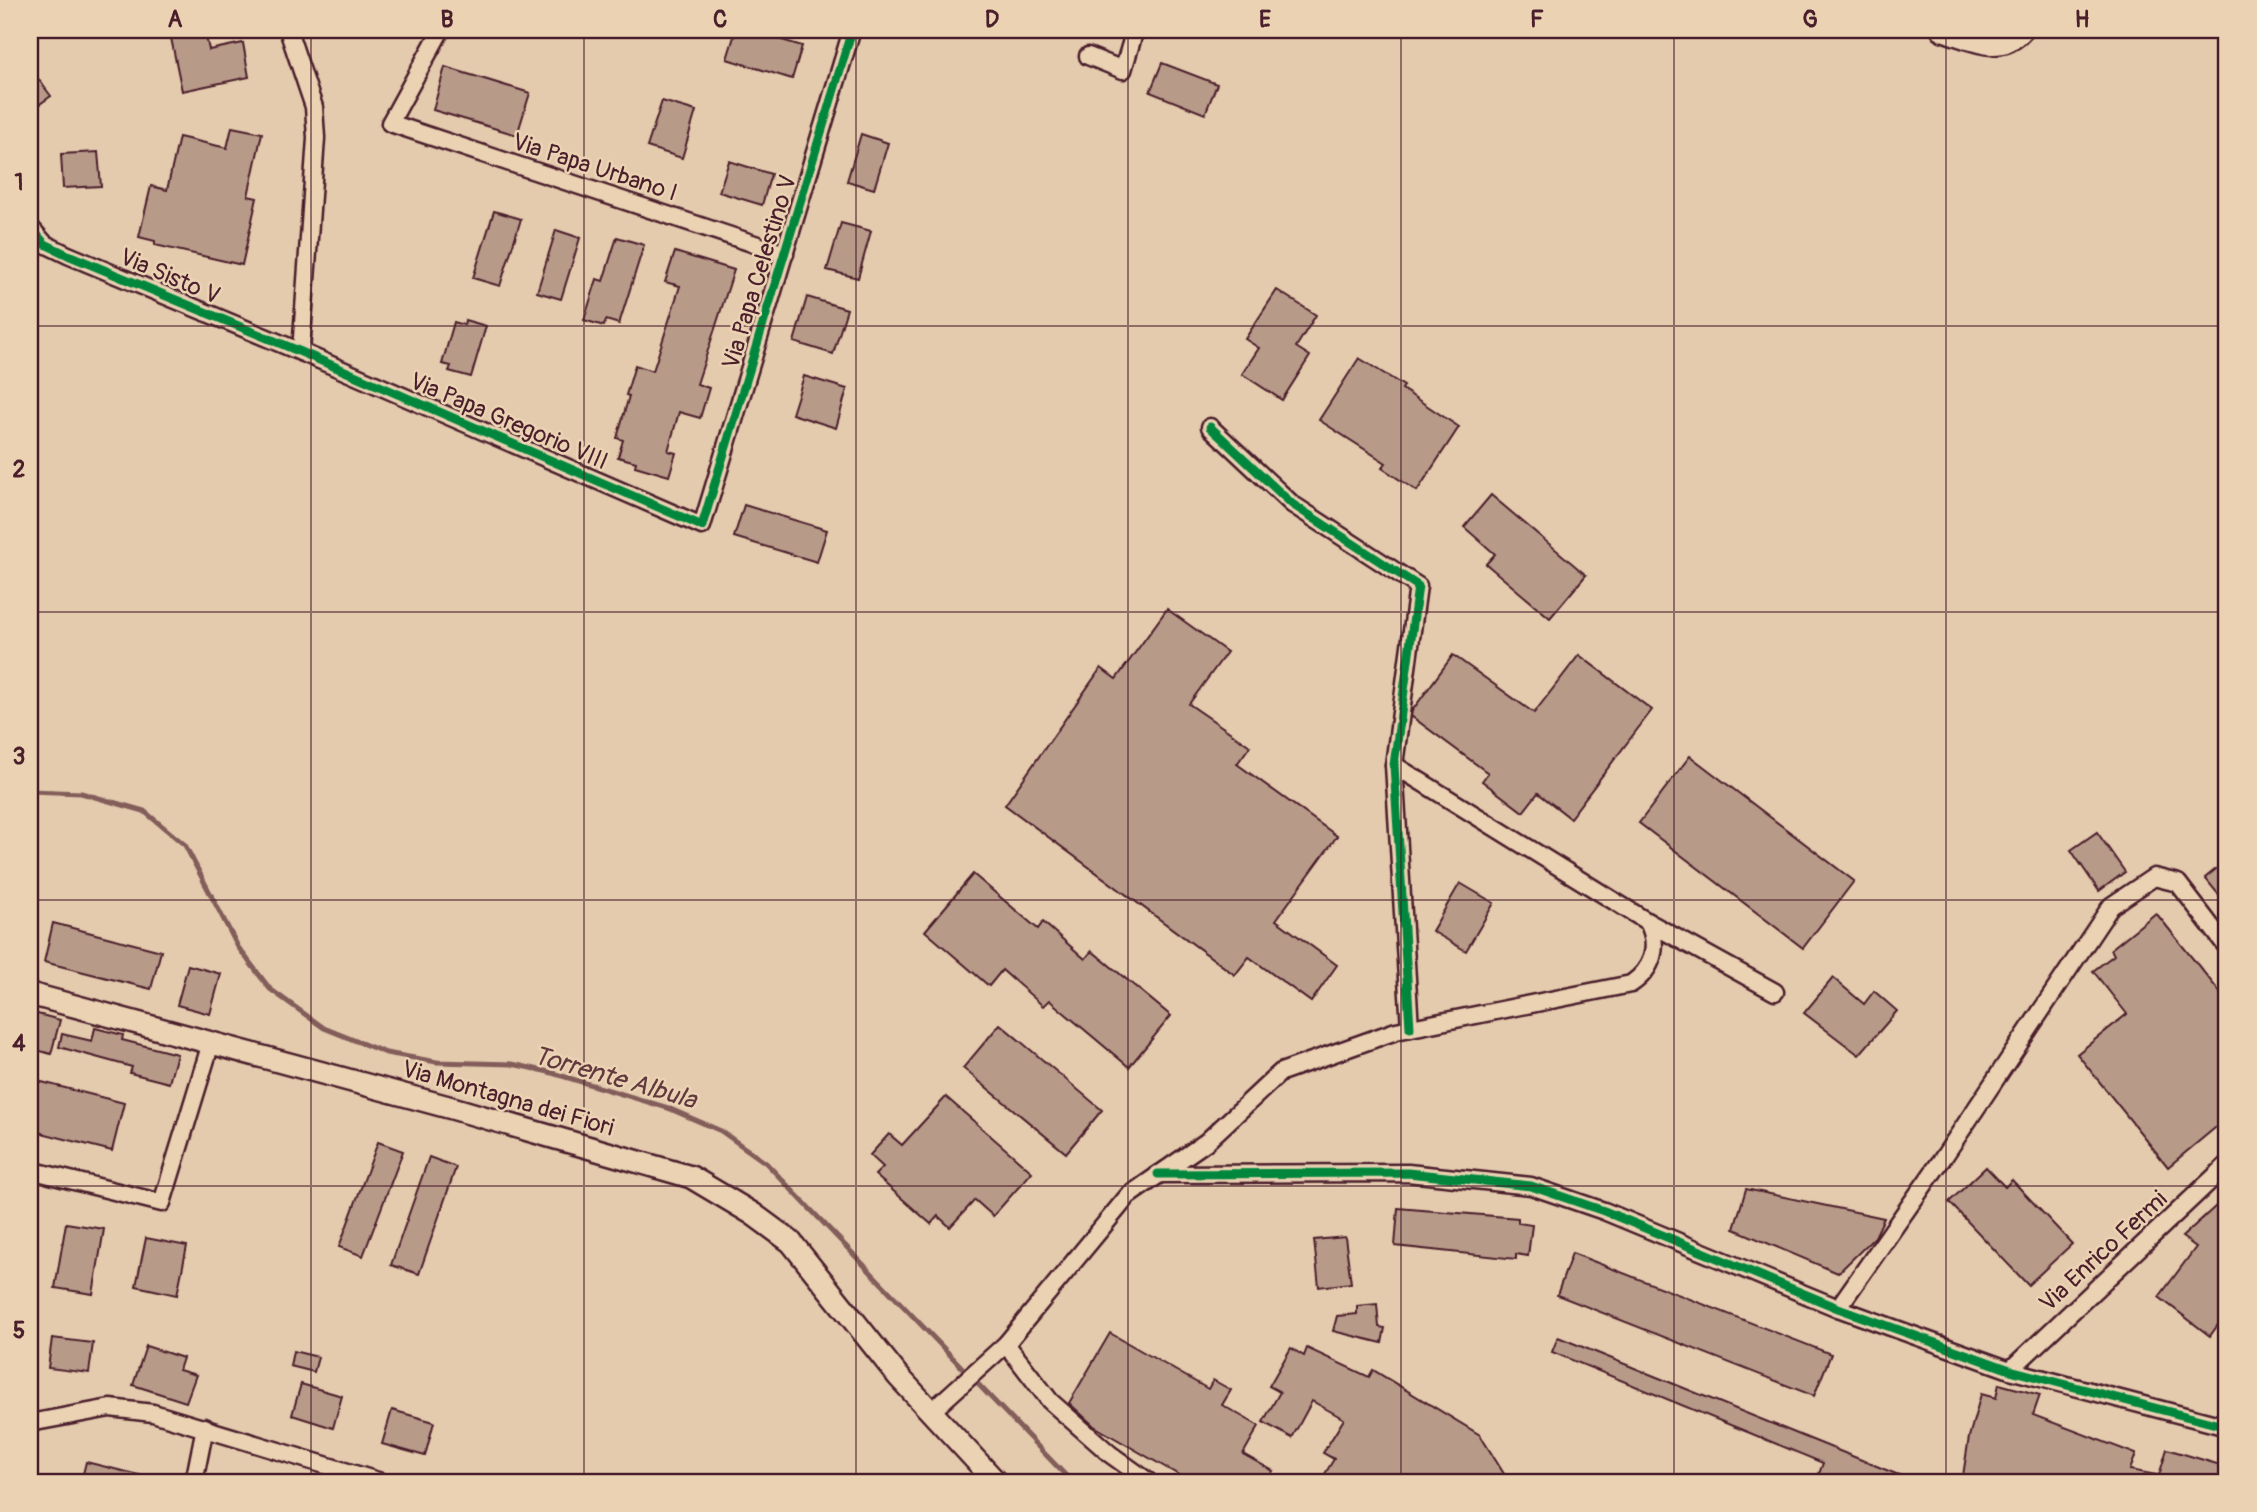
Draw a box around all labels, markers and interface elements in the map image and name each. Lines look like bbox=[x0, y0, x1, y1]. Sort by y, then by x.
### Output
text: A bbox=[168, 5, 183, 34]
text: B bbox=[440, 5, 454, 34]
text: C bbox=[713, 5, 727, 34]
text: D bbox=[985, 5, 999, 34]
text: E bbox=[1259, 5, 1271, 34]
text: F bbox=[1530, 5, 1544, 34]
text: G bbox=[1802, 5, 1818, 34]
text: H bbox=[2075, 5, 2089, 34]
street label: Via Papa Urbano I bbox=[509, 127, 681, 208]
text: 1 bbox=[15, 168, 24, 197]
street label: Via Papa Celestino V bbox=[716, 172, 803, 373]
street label: Via Sisto V bbox=[115, 242, 224, 311]
street label: Via Papa Gregorio VIII bbox=[405, 367, 612, 476]
text: 2 bbox=[13, 455, 26, 484]
text: 3 bbox=[13, 742, 25, 771]
text: 4 bbox=[12, 1029, 26, 1058]
water label: Torrente Albula bbox=[529, 1039, 702, 1117]
street label: Via Montagna dei Fiori bbox=[399, 1054, 617, 1143]
street label: Via Enrico Fermi bbox=[2034, 1185, 2173, 1318]
text: 5 bbox=[13, 1316, 25, 1345]

